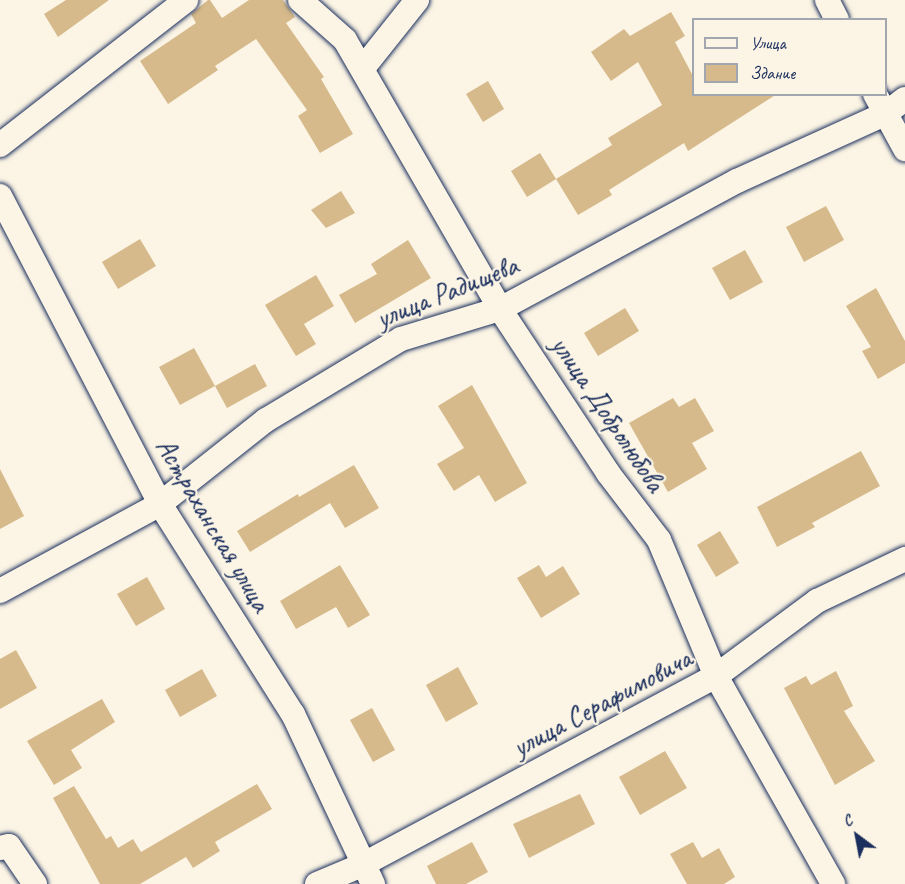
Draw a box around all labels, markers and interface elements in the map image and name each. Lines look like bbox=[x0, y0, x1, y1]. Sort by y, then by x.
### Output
legend bbox=[692, 18, 887, 96]
text: Улица bbox=[750, 32, 786, 54]
text: Здание bbox=[750, 62, 795, 84]
street label: улица Радищева bbox=[370, 248, 524, 336]
street label: улица Добролюбова bbox=[543, 329, 673, 499]
street label: Астраханская улица bbox=[147, 431, 279, 619]
street label: улица Серафимовича bbox=[507, 642, 697, 764]
north arrow bbox=[827, 806, 887, 866]
text: С bbox=[839, 810, 856, 831]

